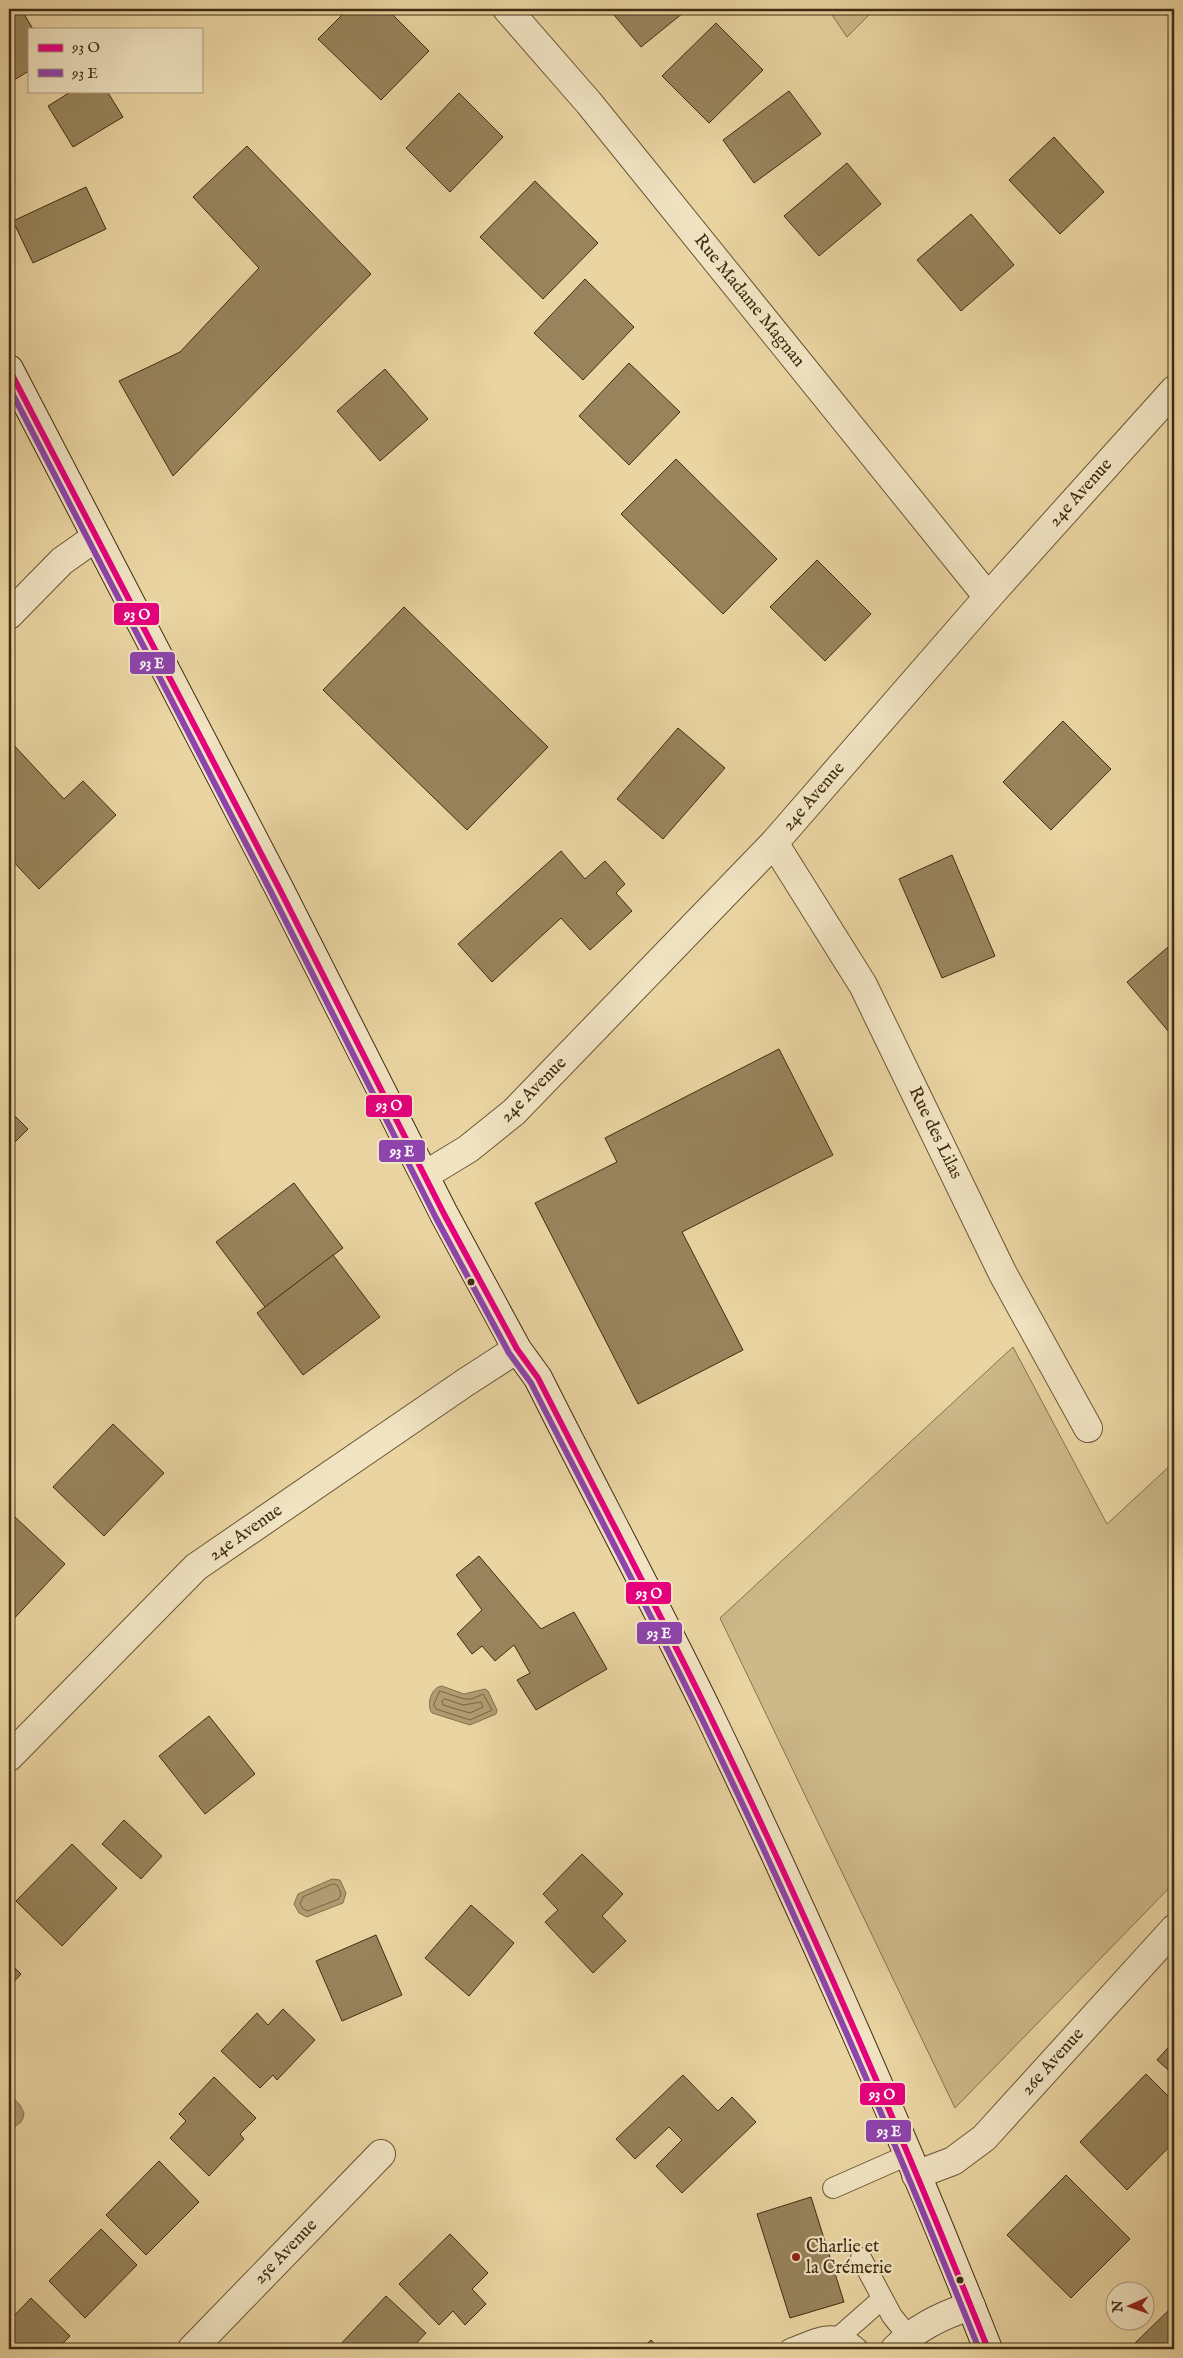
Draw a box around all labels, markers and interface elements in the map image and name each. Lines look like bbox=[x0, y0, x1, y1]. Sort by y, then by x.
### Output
legend bbox=[28, 28, 202, 92]
text: 93 O bbox=[71, 38, 100, 57]
text: 93 E bbox=[71, 64, 98, 83]
street label: Rue Madame Magnan bbox=[688, 230, 810, 373]
street label: 24e Avenue bbox=[1044, 454, 1118, 532]
line badge: 93 O bbox=[113, 602, 160, 626]
text: 93 O bbox=[123, 606, 150, 624]
line badge: 93 E bbox=[129, 651, 176, 675]
text: 93 E bbox=[139, 655, 164, 673]
street label: 24e Avenue bbox=[778, 758, 850, 836]
street label: 24e Avenue bbox=[496, 1052, 572, 1128]
street label: Rue des Lilas bbox=[903, 1083, 967, 1183]
line badge: 93 O bbox=[365, 1094, 413, 1118]
text: 93 O bbox=[375, 1097, 402, 1115]
line badge: 93 E bbox=[378, 1139, 426, 1163]
text: 93 E bbox=[389, 1143, 414, 1161]
unlabelled marker bbox=[466, 1277, 476, 1287]
street label: 24e Avenue bbox=[205, 1499, 287, 1567]
line badge: 93 O bbox=[625, 1581, 672, 1605]
text: 93 O bbox=[635, 1585, 662, 1603]
line badge: 93 E bbox=[636, 1621, 683, 1645]
text: 93 E bbox=[646, 1625, 671, 1643]
street label: 26e Avenue bbox=[1017, 2023, 1089, 2101]
line badge: 93 O bbox=[859, 2082, 906, 2106]
text: 93 O bbox=[868, 2086, 895, 2104]
line badge: 93 E bbox=[865, 2119, 912, 2143]
text: 93 E bbox=[876, 2123, 901, 2141]
street label: 25e Avenue bbox=[249, 2214, 323, 2290]
place label: Charlie et la Crémerie bbox=[806, 2236, 892, 2280]
marker: Charlie et la Crémerie bbox=[790, 2251, 802, 2263]
unlabelled marker bbox=[955, 2275, 965, 2285]
north arrow bbox=[1106, 2280, 1156, 2330]
text: N bbox=[1109, 2300, 1127, 2314]

